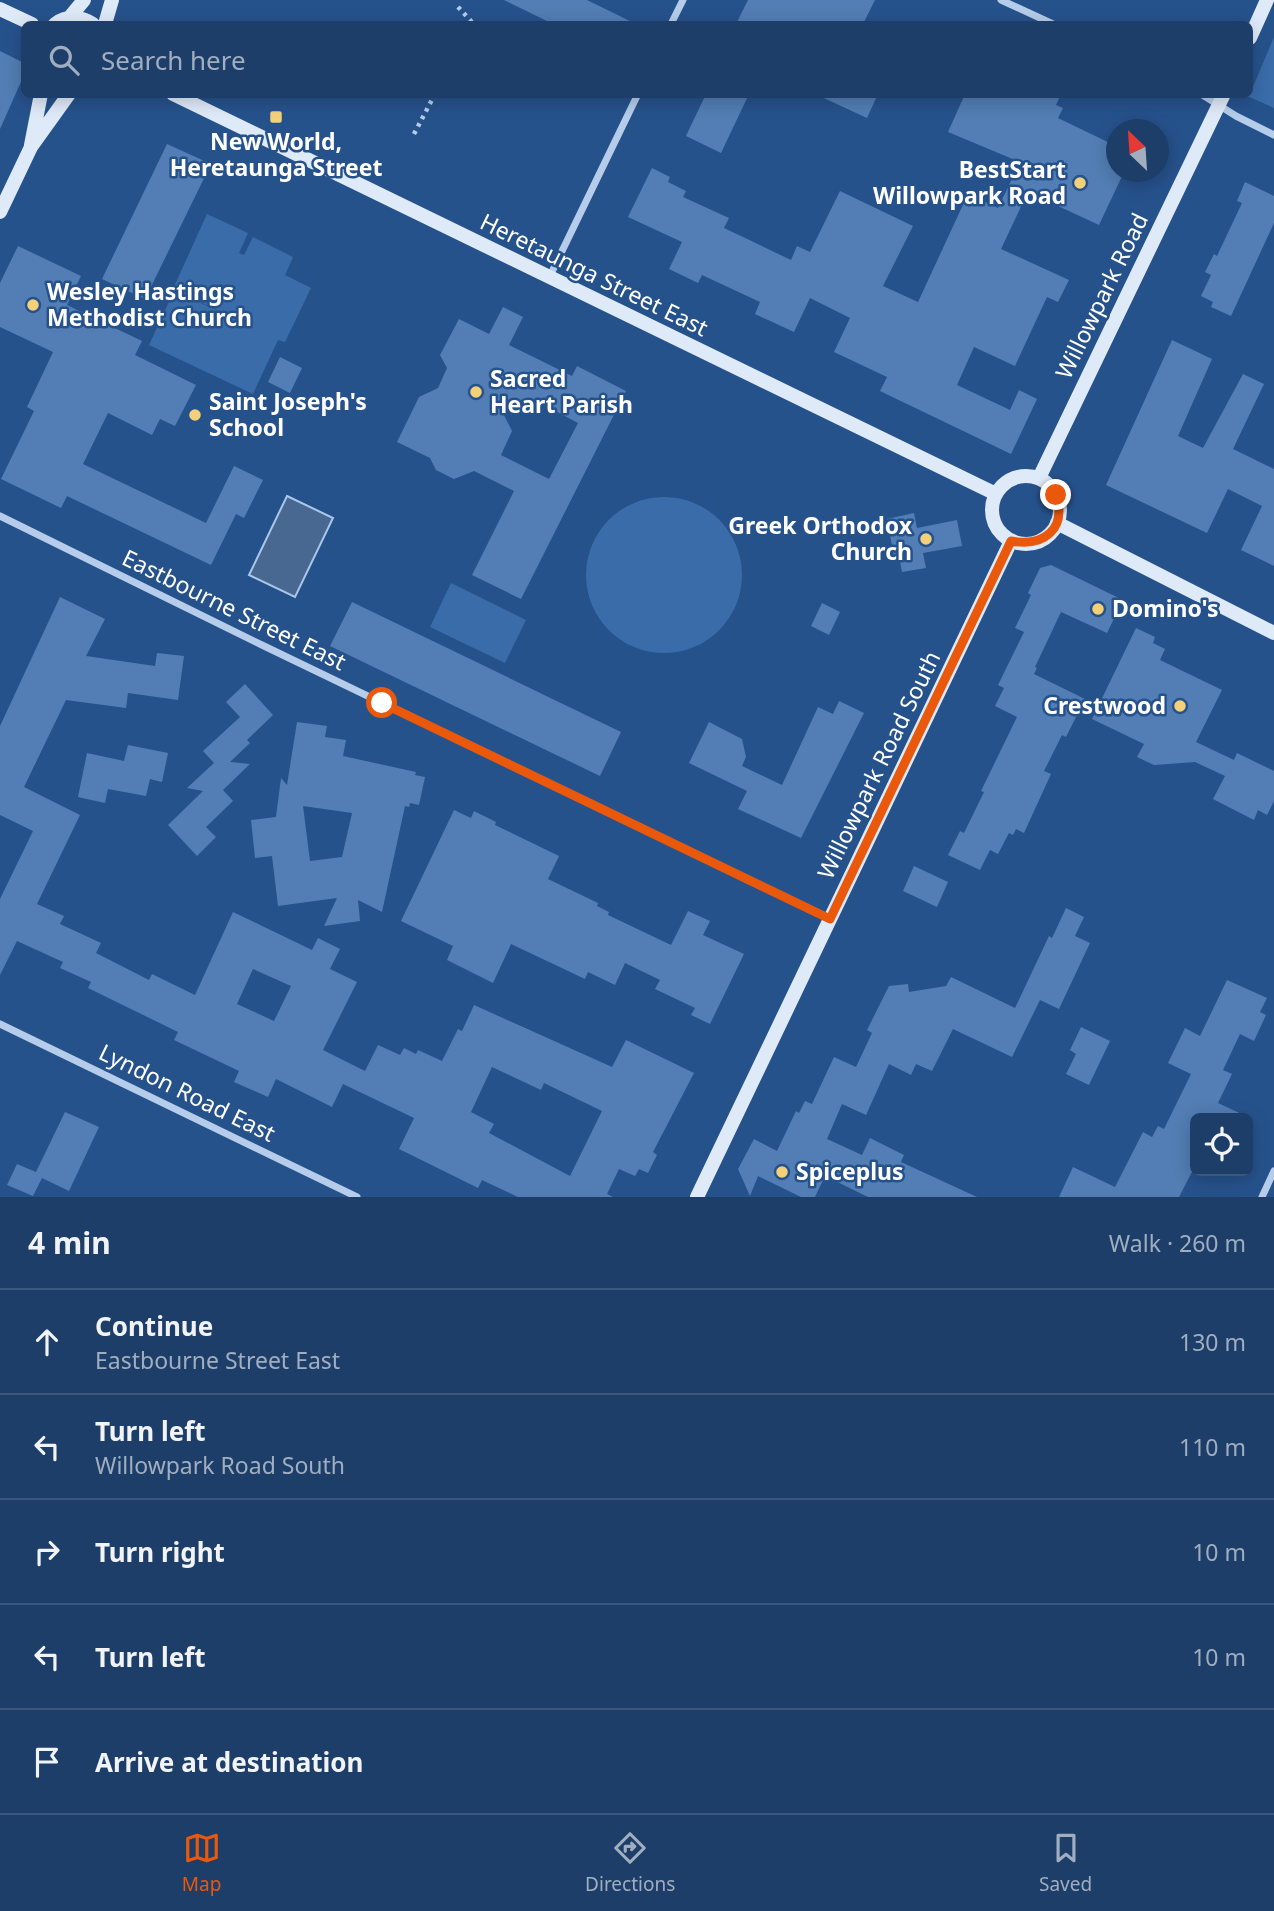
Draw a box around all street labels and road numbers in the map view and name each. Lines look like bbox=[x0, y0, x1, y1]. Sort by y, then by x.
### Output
street label: Heretaunga Street East bbox=[475, 205, 714, 343]
street label: Willowpark Road bbox=[1047, 207, 1155, 384]
street label: Eastbourne Street East bbox=[117, 541, 352, 677]
street label: Willowpark Road South bbox=[809, 645, 947, 884]
street label: Lyndon Road East bbox=[94, 1036, 281, 1149]

